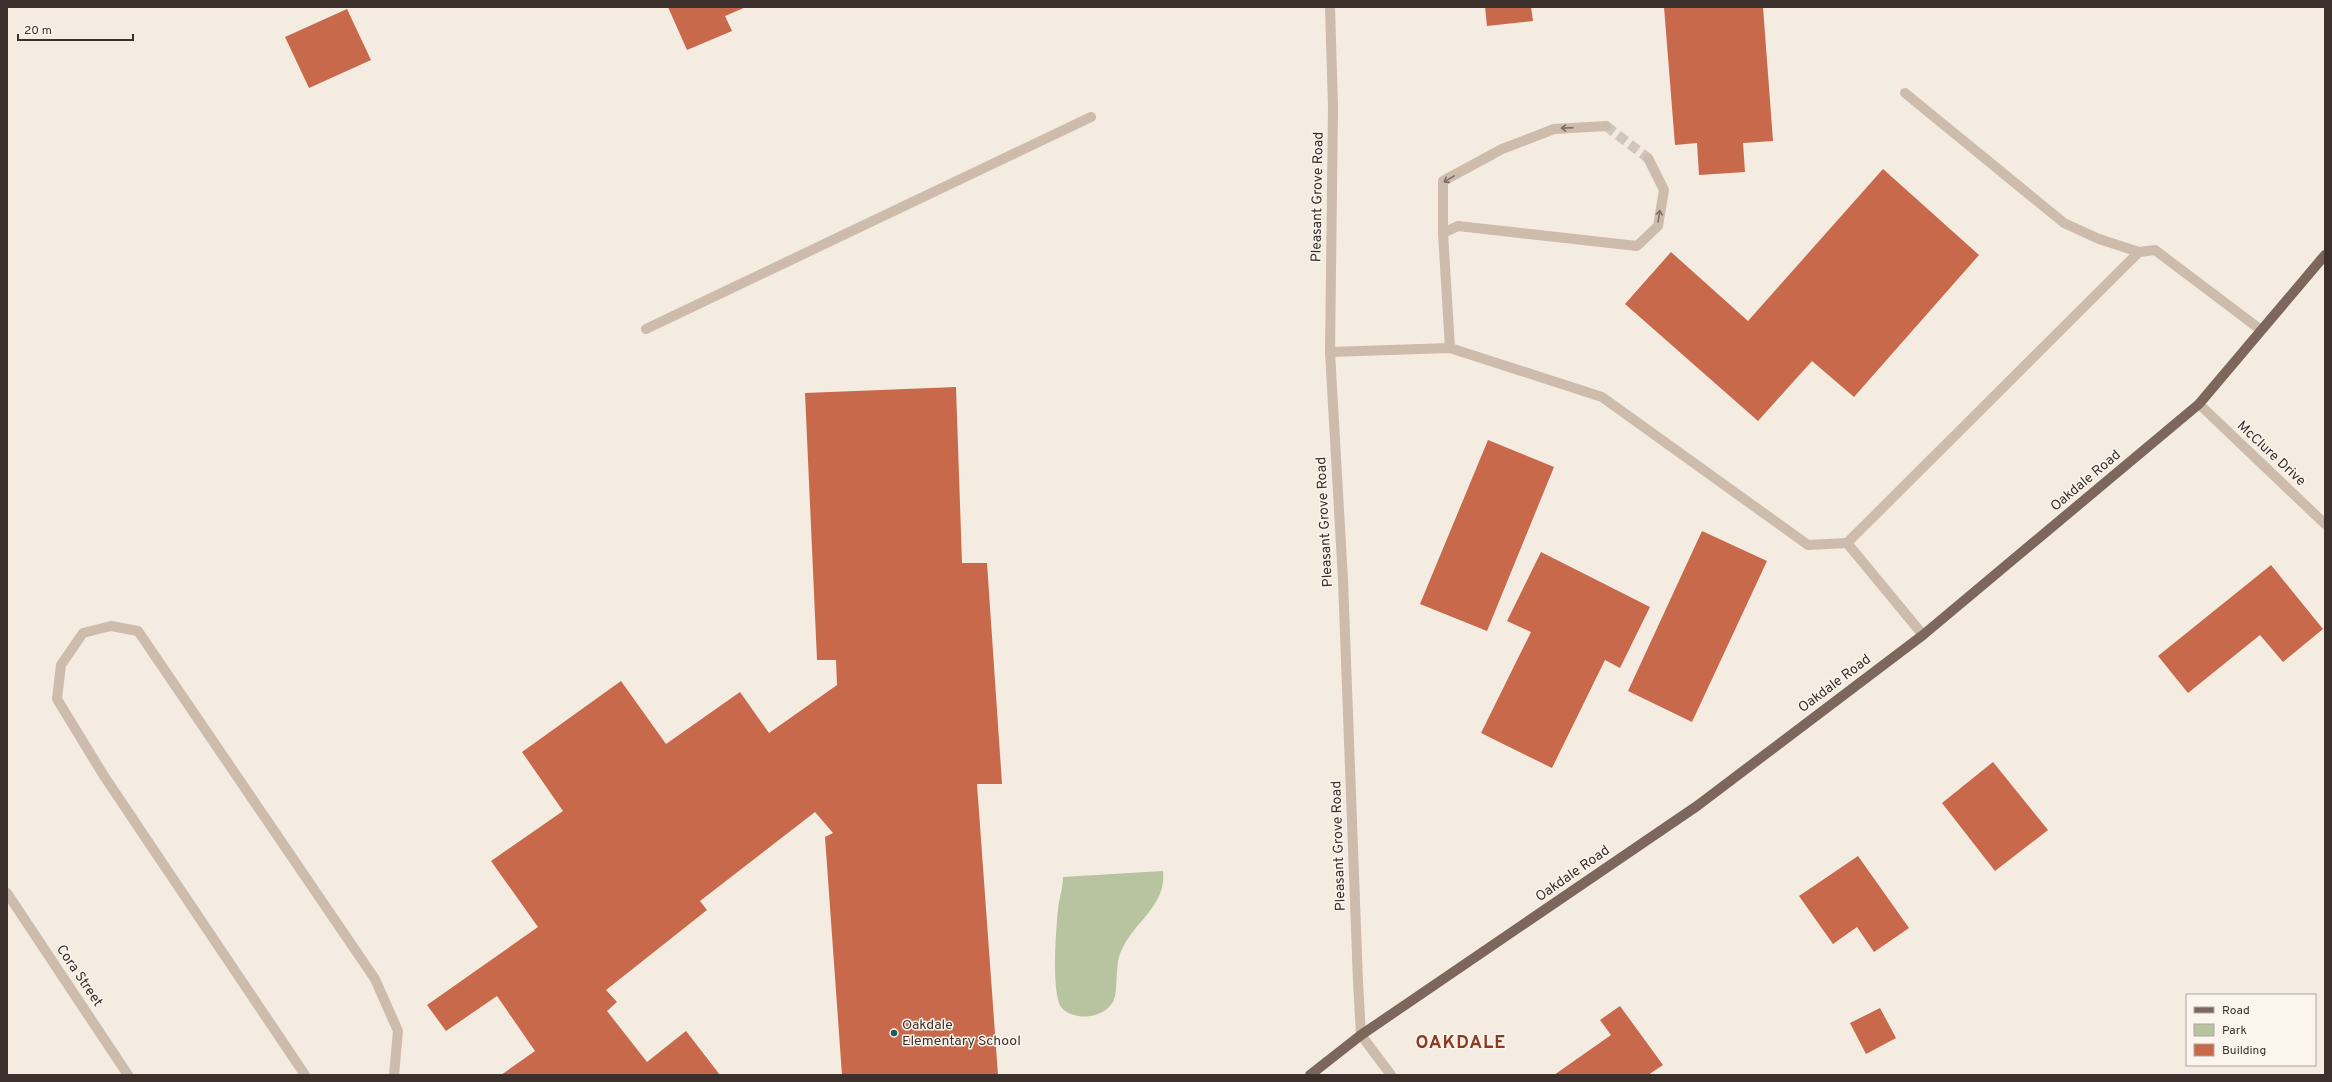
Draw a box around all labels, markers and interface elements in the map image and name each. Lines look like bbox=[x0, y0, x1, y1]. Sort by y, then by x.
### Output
scale bar bbox=[18, 16, 133, 42]
text: 20 m bbox=[24, 23, 52, 39]
one-way arrow bbox=[1561, 124, 1574, 132]
street label: Pleasant Grove Road bbox=[1308, 132, 1328, 262]
one-way arrow bbox=[1443, 175, 1455, 183]
one-way arrow bbox=[1656, 210, 1664, 223]
street label: McClure Drive bbox=[2233, 418, 2309, 490]
street label: Oakdale Road bbox=[2047, 447, 2125, 515]
street label: Pleasant Grove Road bbox=[1313, 456, 1337, 588]
street label: Oakdale Road bbox=[1795, 651, 1875, 717]
street label: Pleasant Grove Road bbox=[1328, 781, 1350, 911]
street label: Oakdale Road bbox=[1533, 842, 1613, 906]
street label: Cora Street bbox=[52, 942, 106, 1010]
legend bbox=[2186, 994, 2316, 1066]
text: Road bbox=[2222, 1003, 2250, 1019]
place label: Oakdale Elementary School bbox=[902, 1017, 1021, 1050]
text: Park bbox=[2222, 1023, 2247, 1039]
marker: Oakdale Elementary School bbox=[889, 1028, 899, 1038]
district label: OAKDALE bbox=[1416, 1032, 1506, 1055]
text: Building bbox=[2222, 1043, 2266, 1059]

